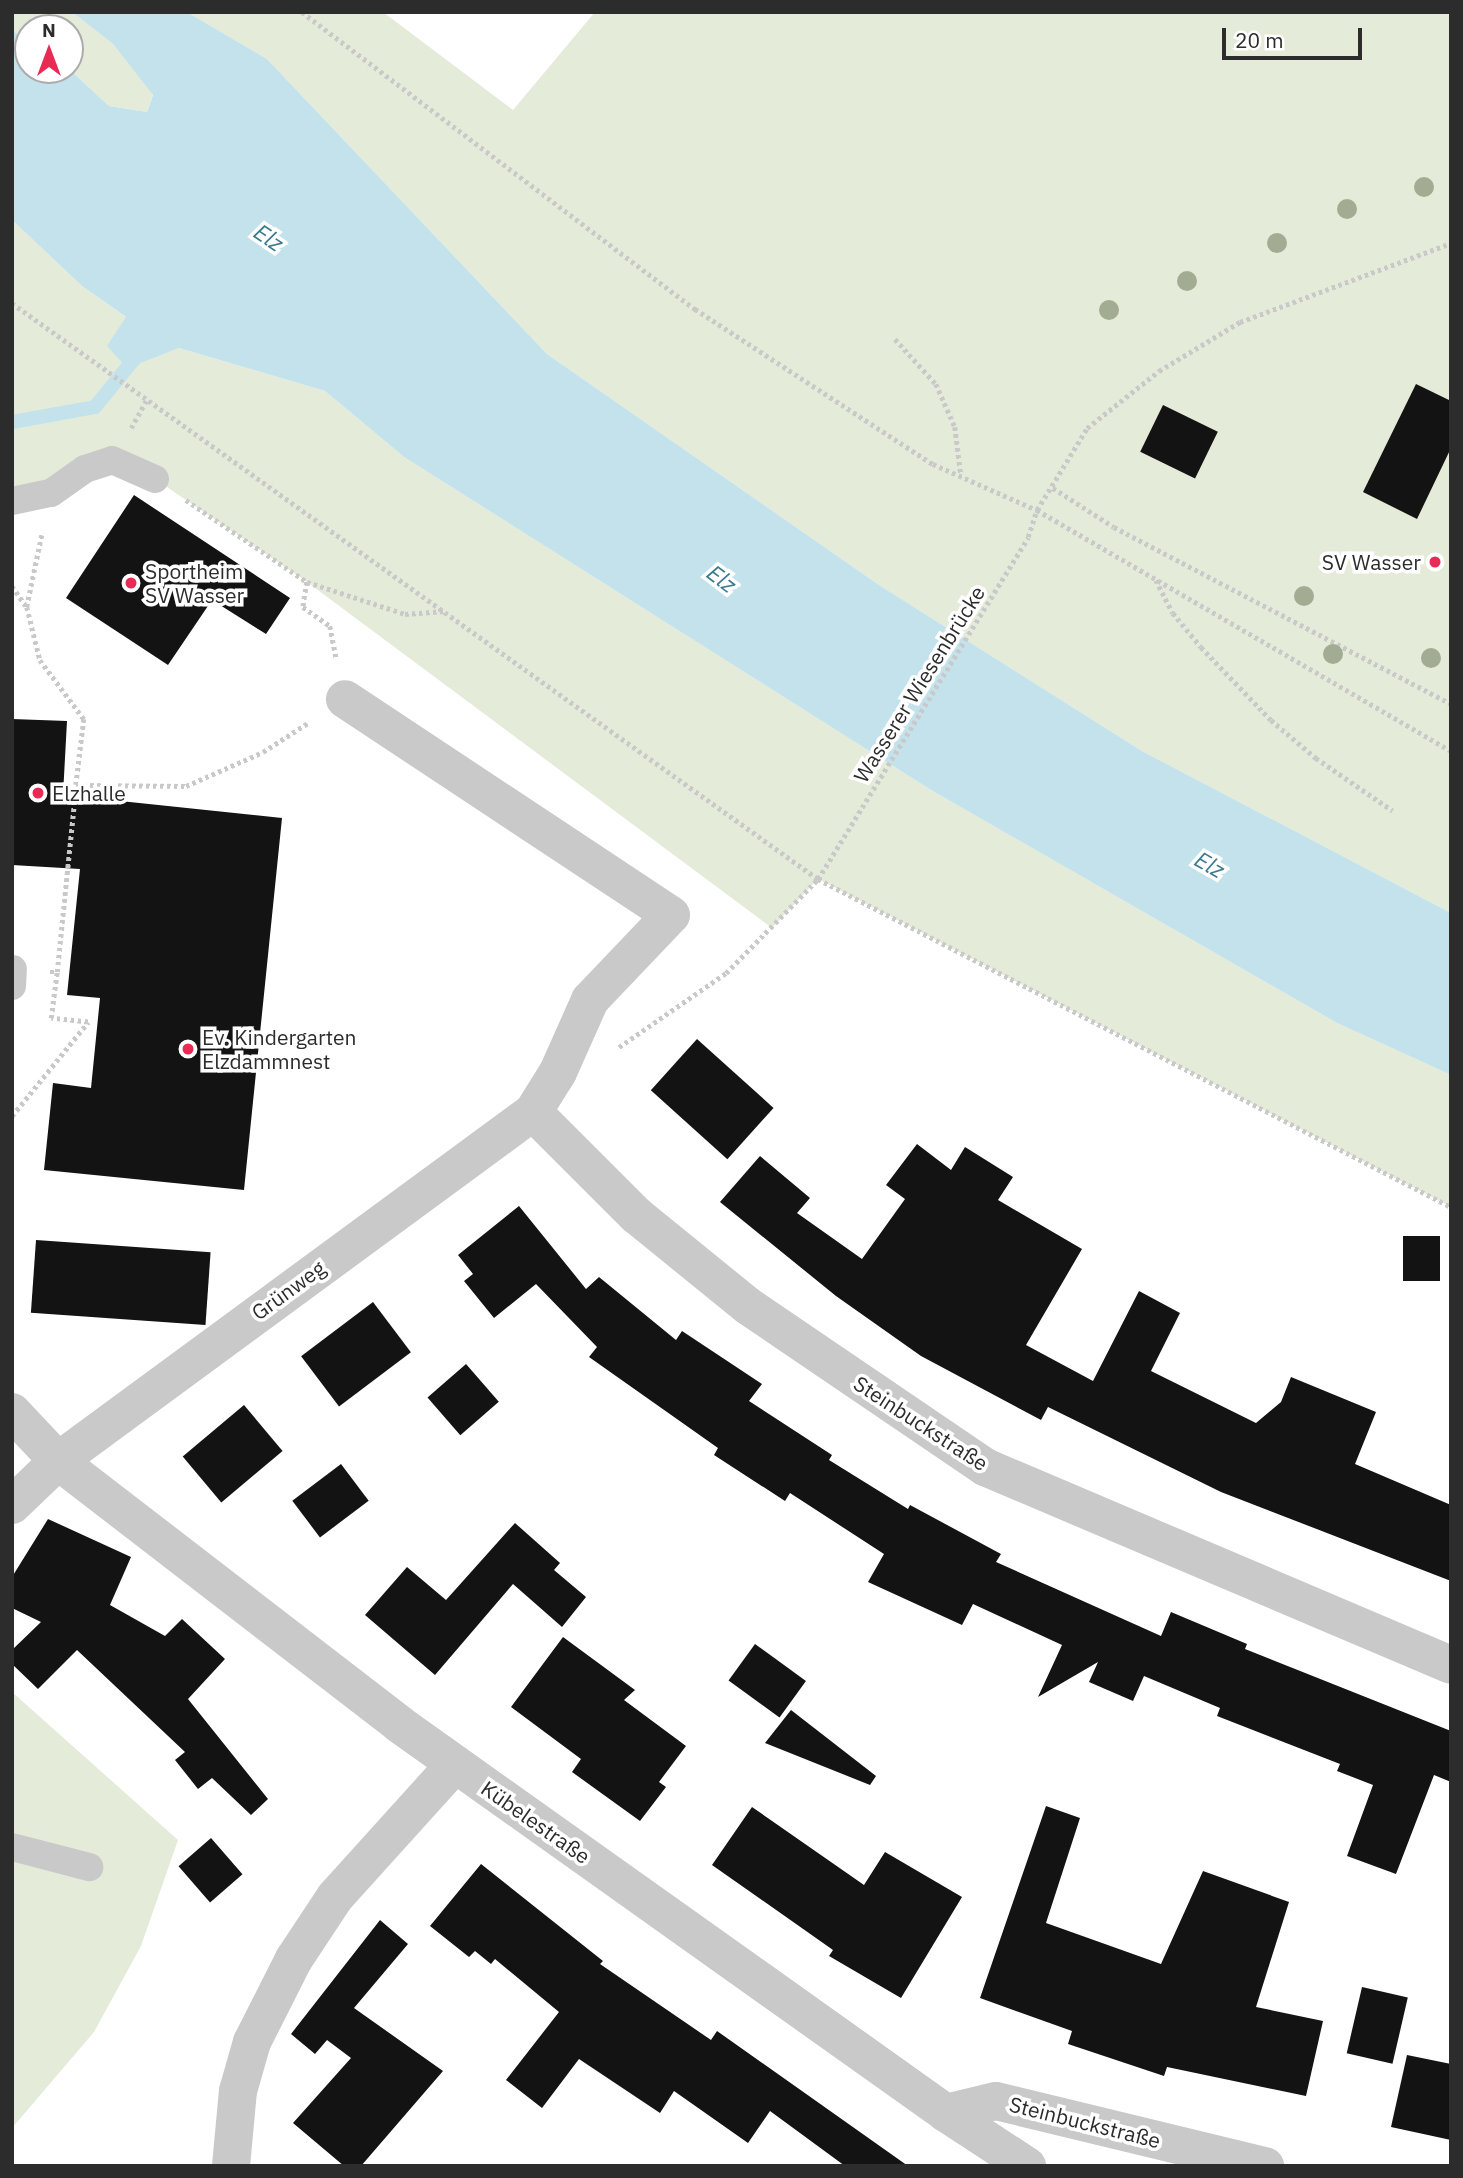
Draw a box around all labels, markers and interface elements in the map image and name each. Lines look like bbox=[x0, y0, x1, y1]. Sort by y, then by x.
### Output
north arrow bbox=[14, 14, 84, 84]
scale bar bbox=[1225, 14, 1365, 58]
text: N bbox=[42, 18, 56, 42]
text: 20 m bbox=[1235, 26, 1284, 54]
water label: Elz bbox=[249, 217, 289, 257]
place label: SV Wasser bbox=[1322, 549, 1421, 575]
marker: SV Wasser bbox=[1427, 554, 1443, 570]
place label: Sportheim SV Wasser bbox=[145, 558, 244, 608]
water label: Elz bbox=[702, 558, 742, 598]
marker: Sportheim SV Wasser bbox=[123, 575, 139, 591]
street label: Wasserer Wiesenbrücke bbox=[848, 581, 990, 787]
place label: Elzhalle bbox=[52, 780, 126, 806]
marker: Elzhalle bbox=[30, 785, 46, 801]
water label: Elz bbox=[1190, 845, 1230, 883]
place label: Ev. Kindergarten Elzdammnest bbox=[202, 1024, 356, 1074]
marker: Ev. Kindergarten Elzdammnest bbox=[180, 1041, 196, 1057]
street label: Grünweg bbox=[246, 1255, 330, 1325]
street label: Steinbuckstraße bbox=[849, 1370, 993, 1476]
street label: Kübelestraße bbox=[477, 1775, 595, 1869]
street label: Steinbuckstraße bbox=[1007, 2091, 1163, 2153]

